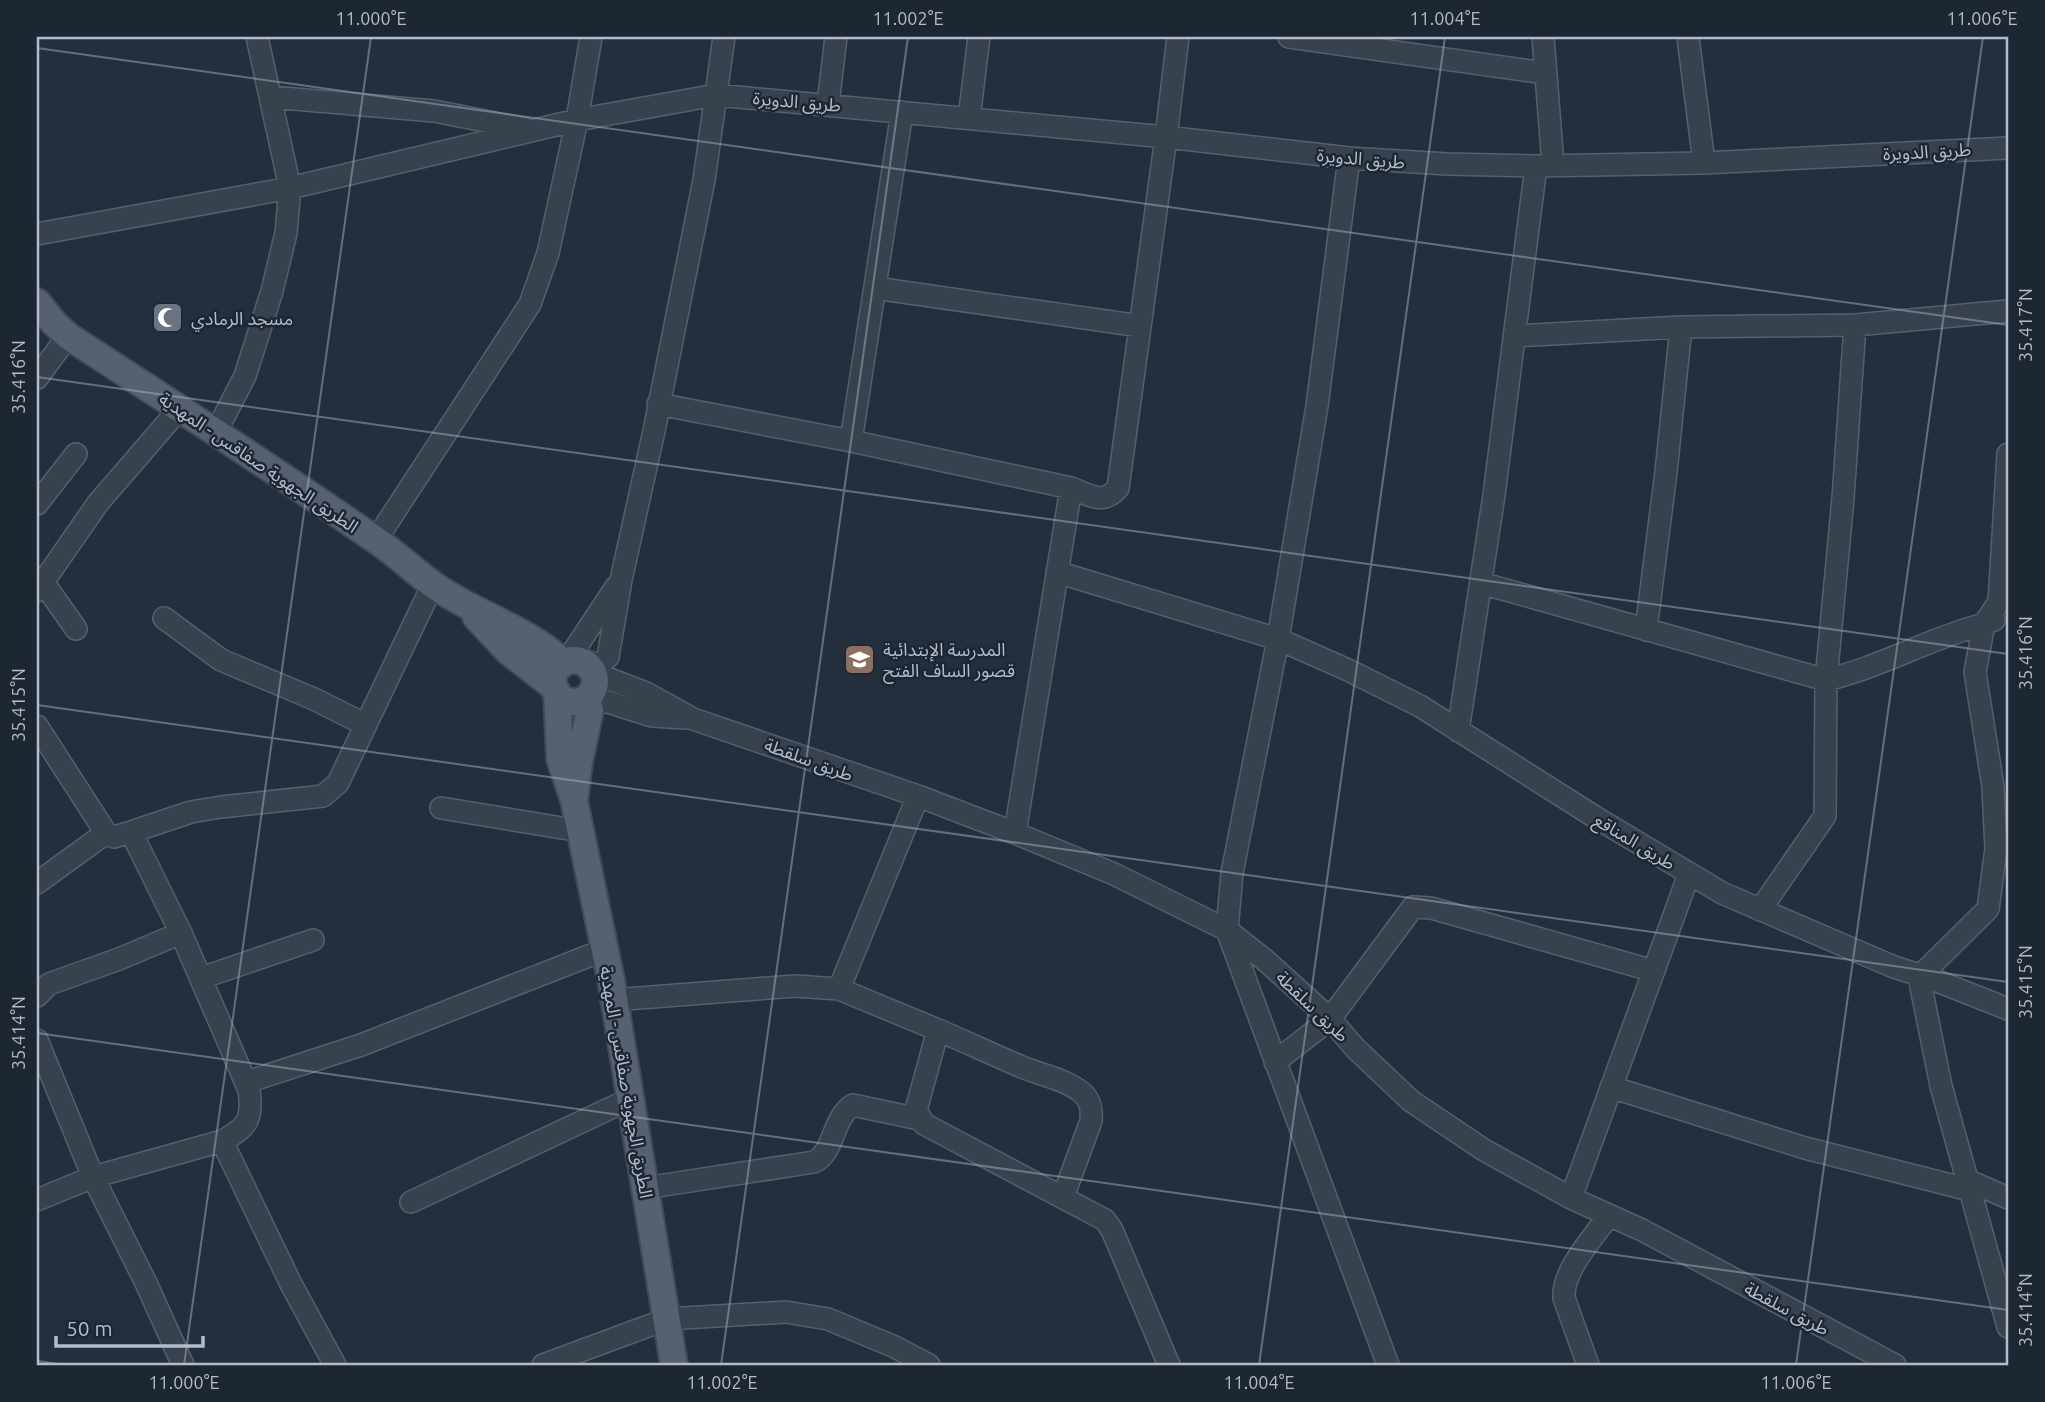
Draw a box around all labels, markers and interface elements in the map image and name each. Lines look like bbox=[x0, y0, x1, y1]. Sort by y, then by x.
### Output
text: 11.000°E bbox=[335, 8, 407, 28]
text: 11.002°E bbox=[872, 8, 944, 28]
text: 11.004°E bbox=[1409, 8, 1481, 28]
text: 11.006°E bbox=[1946, 8, 2018, 28]
street label: طريق الدويرة bbox=[752, 87, 842, 117]
street label: طريق الدويرة bbox=[1882, 139, 1972, 165]
street label: طريق الدويرة bbox=[1316, 144, 1406, 174]
text: 35.417°N bbox=[2015, 288, 2035, 362]
mosque icon: مسجد الرمادي bbox=[151, 301, 185, 335]
place label: مسجد الرمادي bbox=[191, 308, 293, 332]
text: 35.416°N bbox=[8, 340, 28, 414]
street label: الطريق الجهوية صفاقس - المهدية bbox=[155, 388, 362, 538]
text: 35.416°N bbox=[2015, 616, 2035, 690]
place label: المدرسة الإبتدائية قصور الساف الفتح bbox=[883, 639, 1015, 684]
school or university icon: المدرسة الإبتدائية قصور الساف الفتح bbox=[843, 642, 877, 676]
text: 35.415°N bbox=[8, 668, 28, 742]
street label: طريق سلقطة bbox=[761, 734, 856, 786]
street label: طريق المناقع bbox=[1588, 809, 1679, 877]
text: 35.415°N bbox=[2015, 945, 2035, 1019]
street label: الطريق الجهوية صفاقس - المهدية bbox=[595, 964, 657, 1200]
street label: طريق سلقطة bbox=[1271, 967, 1353, 1047]
text: 35.414°N bbox=[8, 996, 28, 1070]
text: 35.414°N bbox=[2015, 1273, 2035, 1347]
street label: طريق سلقطة bbox=[1740, 1277, 1833, 1340]
scale bar bbox=[56, 1304, 203, 1348]
text: 50 m bbox=[66, 1316, 113, 1340]
text: 11.000°E bbox=[148, 1372, 220, 1392]
text: 11.002°E bbox=[686, 1372, 758, 1392]
text: 11.004°E bbox=[1223, 1372, 1295, 1392]
text: 11.006°E bbox=[1760, 1372, 1832, 1392]

